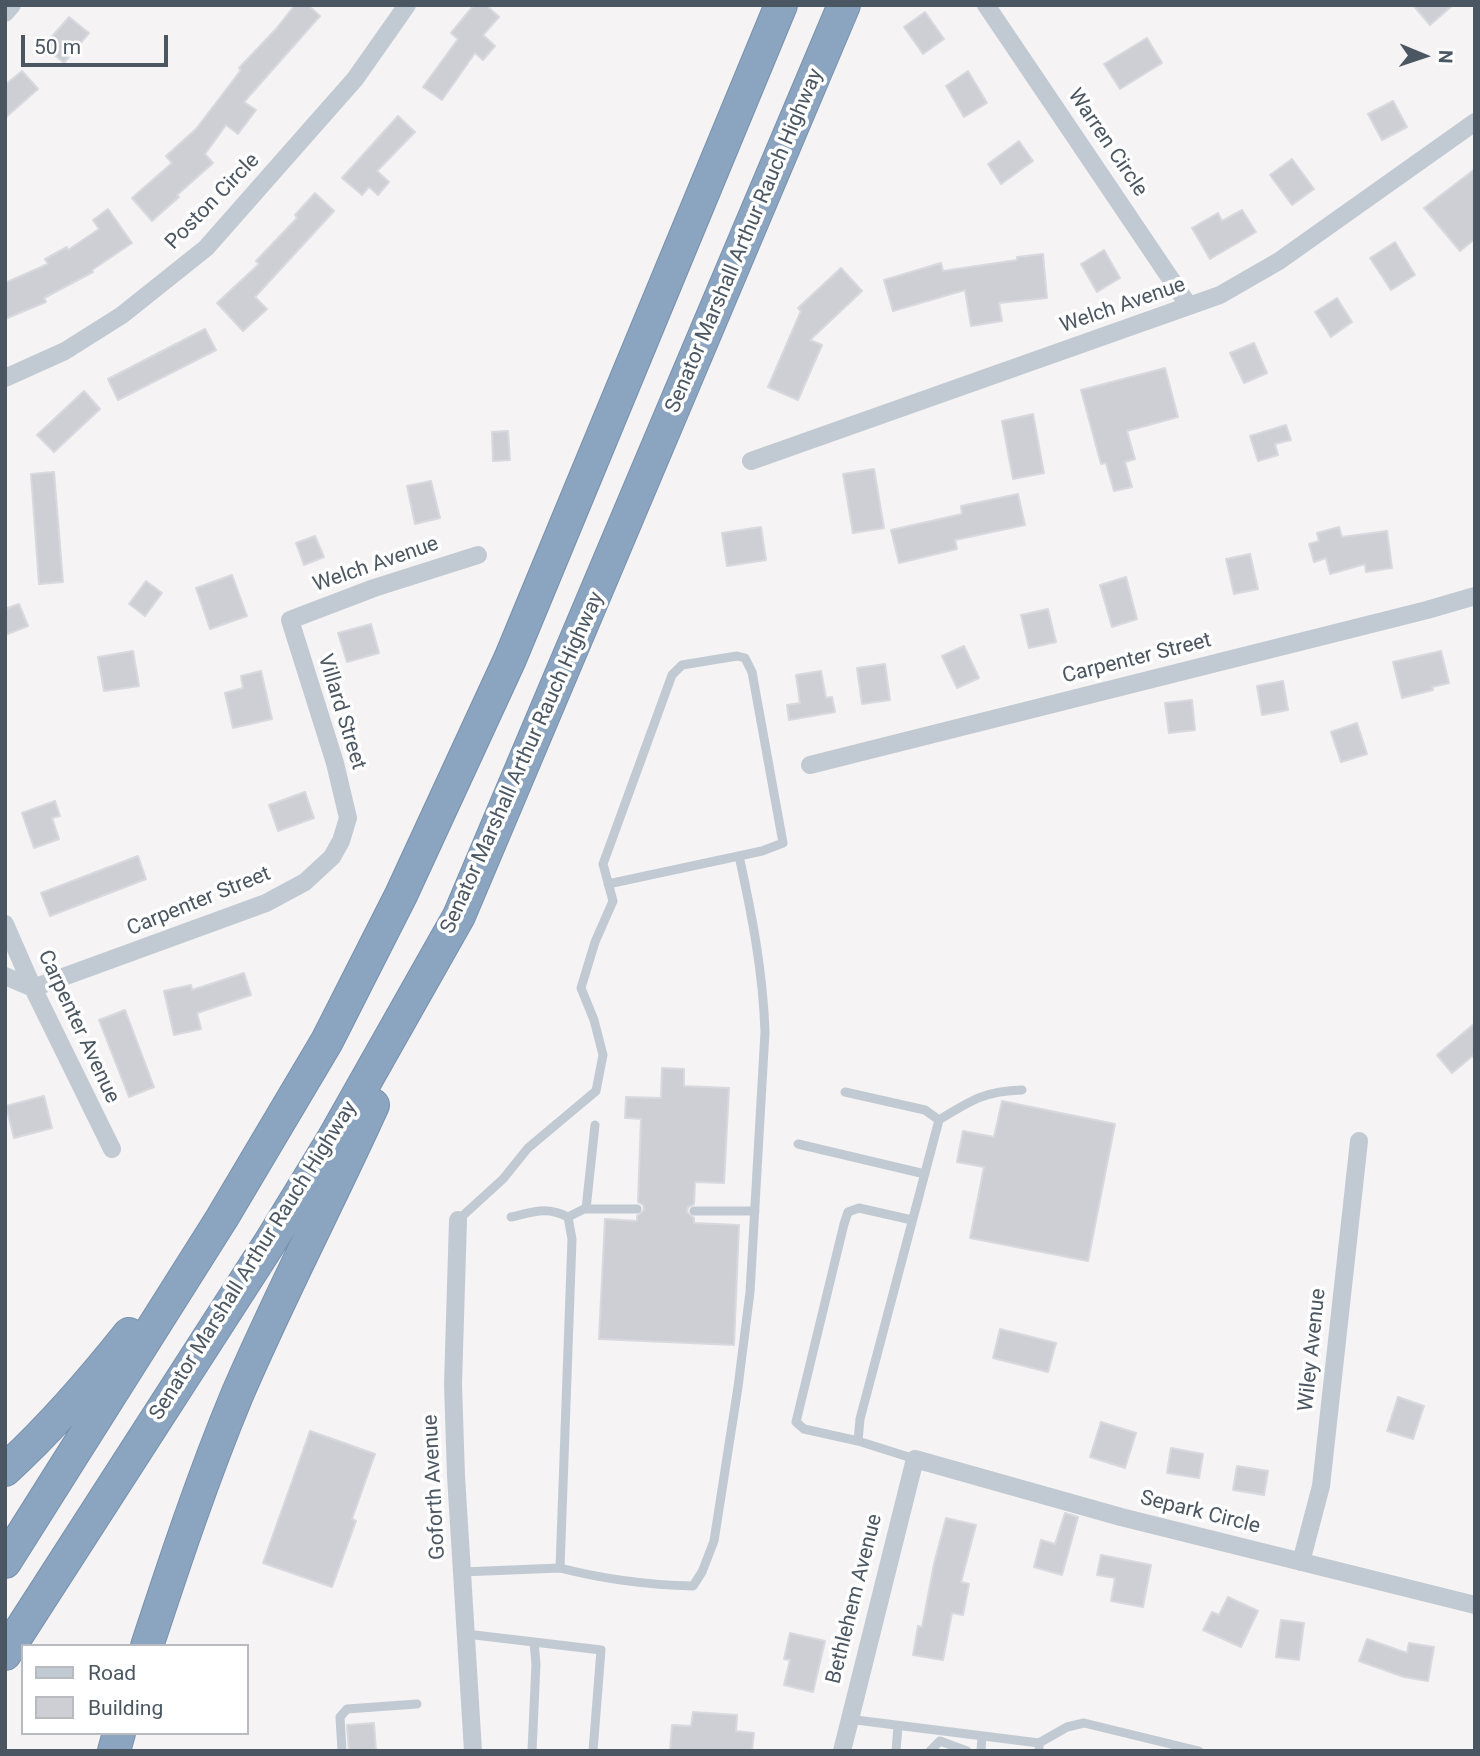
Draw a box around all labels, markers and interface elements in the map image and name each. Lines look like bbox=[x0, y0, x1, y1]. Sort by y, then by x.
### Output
scale bar bbox=[24, 21, 172, 65]
north arrow bbox=[1389, 21, 1459, 91]
text: 50 m bbox=[34, 35, 81, 59]
text: N bbox=[1434, 50, 1457, 64]
street label: Senator Marshall Arthur Rauch Highway bbox=[661, 65, 829, 417]
street label: Warren Circle bbox=[1062, 84, 1152, 202]
street label: Poston Circle bbox=[161, 149, 265, 255]
street label: Welch Avenue bbox=[1057, 273, 1189, 339]
street label: Welch Avenue bbox=[310, 532, 442, 598]
street label: Senator Marshall Arthur Rauch Highway bbox=[436, 588, 610, 938]
street label: Carpenter Street bbox=[1060, 628, 1214, 690]
street label: Villard Street bbox=[311, 651, 371, 773]
street label: Carpenter Street bbox=[124, 862, 274, 942]
street label: Carpenter Avenue bbox=[32, 947, 124, 1107]
street label: Senator Marshall Arthur Rauch Highway bbox=[145, 1097, 363, 1425]
street label: Wiley Avenue bbox=[1294, 1287, 1332, 1413]
street label: Goforth Avenue bbox=[419, 1414, 451, 1560]
street label: Separk Circle bbox=[1137, 1486, 1263, 1540]
street label: Bethlehem Avenue bbox=[822, 1512, 888, 1686]
legend bbox=[21, 1644, 248, 1735]
text: Road bbox=[88, 1661, 136, 1685]
text: Building bbox=[88, 1696, 163, 1720]

